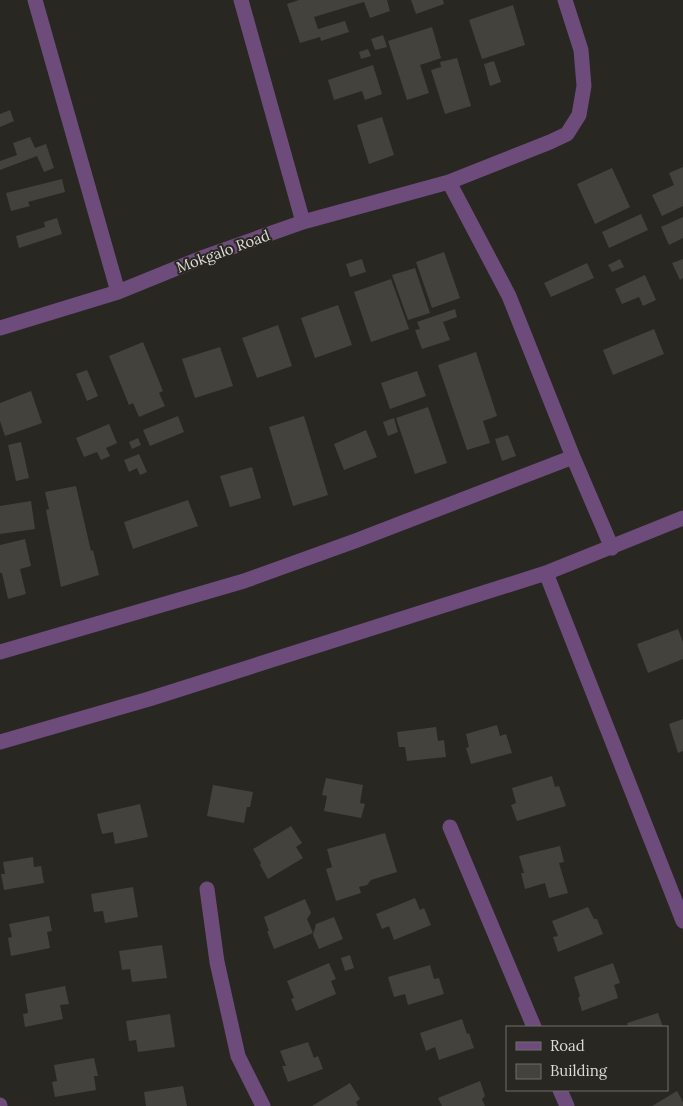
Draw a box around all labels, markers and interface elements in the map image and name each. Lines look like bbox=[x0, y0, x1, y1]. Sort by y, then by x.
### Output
street label: Mokgalo Road bbox=[174, 225, 272, 277]
legend bbox=[506, 1026, 668, 1091]
text: Road bbox=[550, 1036, 585, 1055]
text: Building bbox=[550, 1061, 608, 1080]

